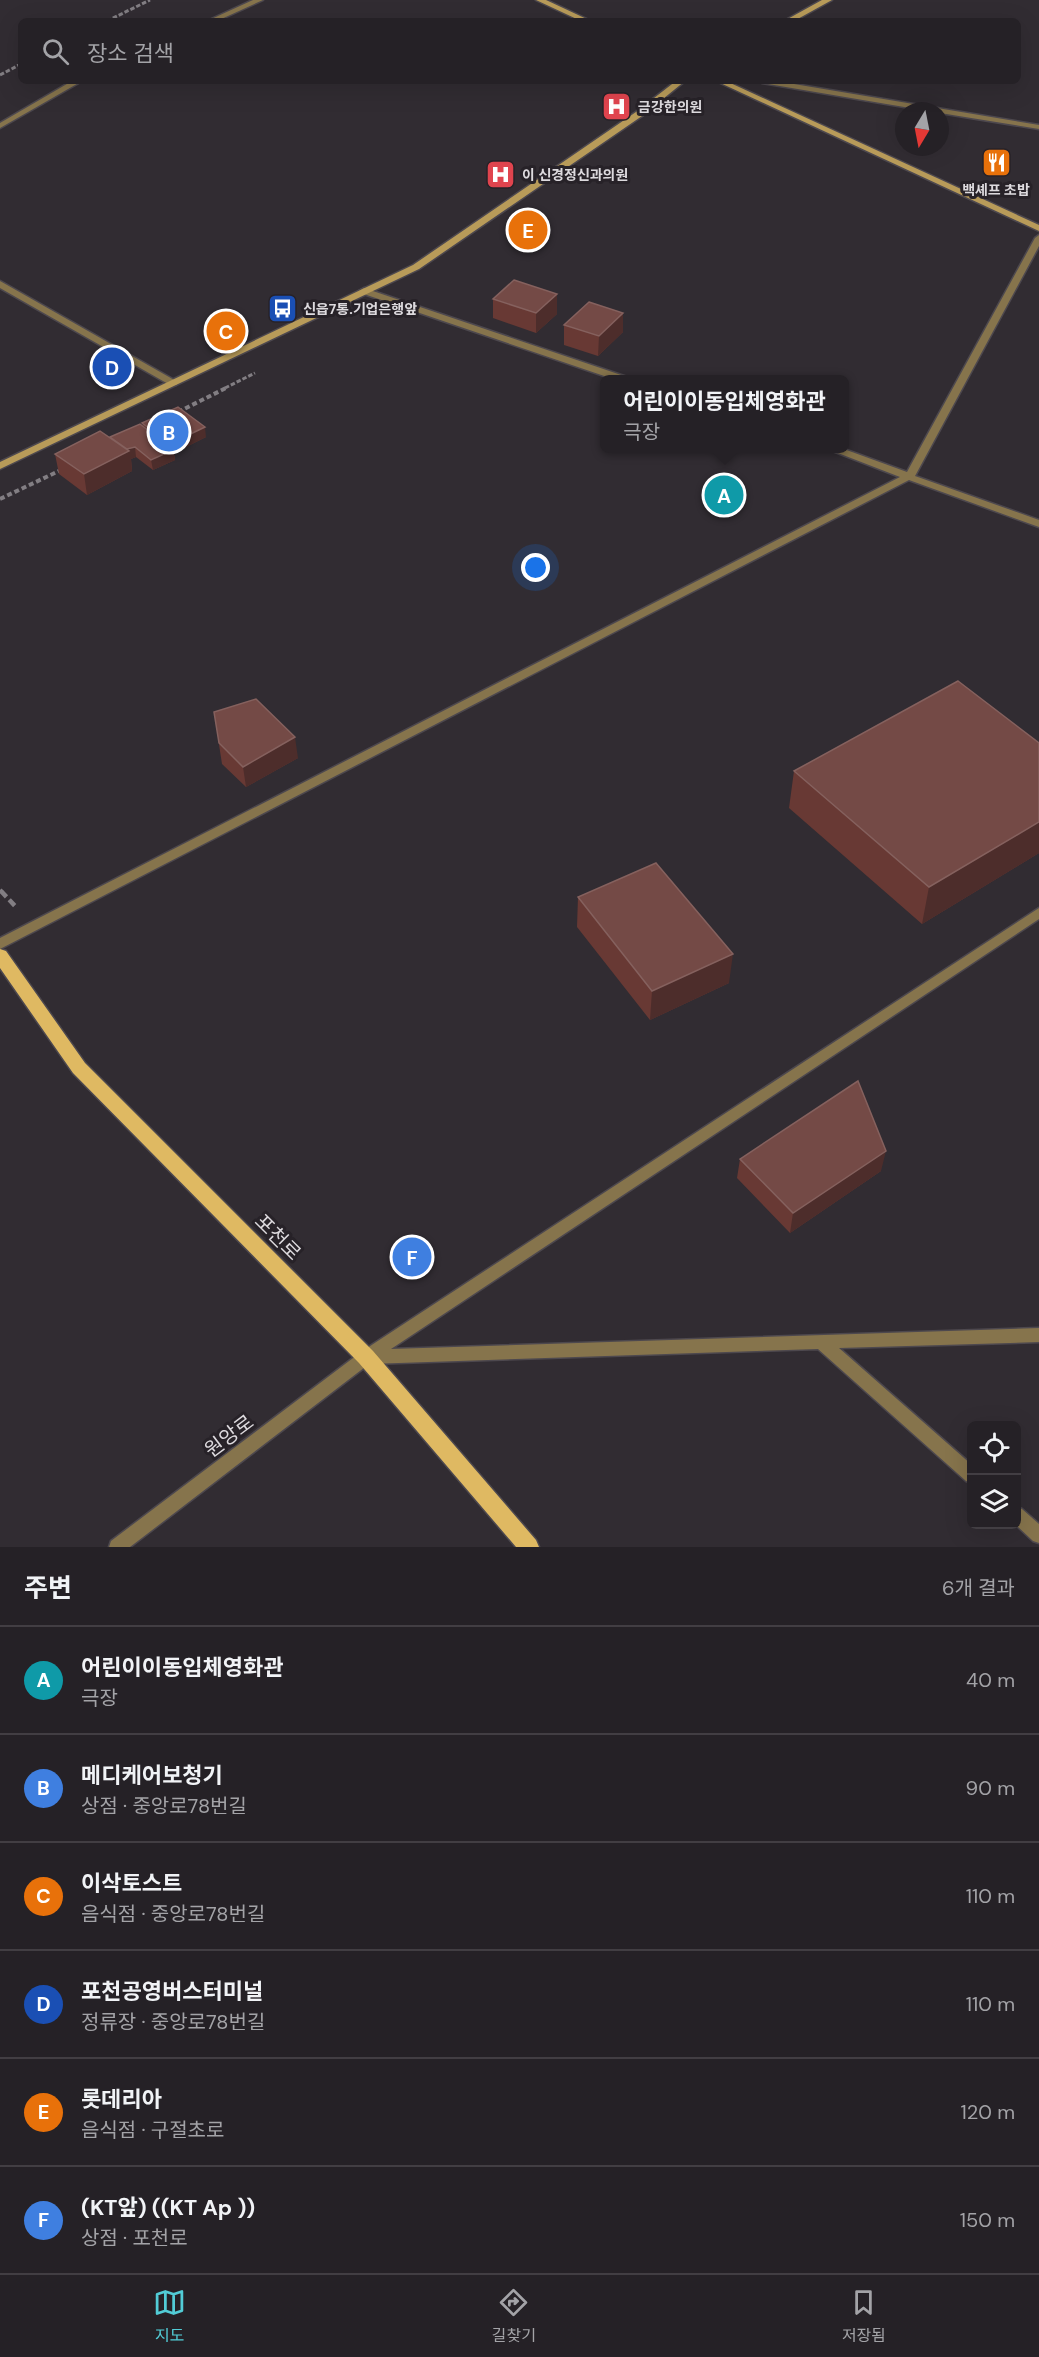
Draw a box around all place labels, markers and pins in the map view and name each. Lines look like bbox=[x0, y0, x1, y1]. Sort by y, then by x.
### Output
hospital icon: 금강한의원 bbox=[601, 91, 633, 123]
place label: 금강한의원 bbox=[638, 98, 702, 116]
restaurant icon: 백셰프 초밥 bbox=[980, 147, 1012, 179]
hospital icon: 이 신경정신과의원 bbox=[485, 159, 517, 191]
place label: 이 신경정신과의원 bbox=[522, 166, 628, 184]
place label: 백셰프 초밥 bbox=[962, 181, 1030, 199]
pin: E bbox=[508, 208, 548, 252]
bus stop icon: 신읍7통.기업은행앞 bbox=[266, 293, 298, 325]
place label: 신읍7통.기업은행앞 bbox=[303, 300, 417, 318]
pin: C bbox=[206, 308, 246, 354]
pin: D bbox=[92, 344, 132, 389]
pin: B bbox=[150, 410, 188, 454]
pin: A bbox=[704, 472, 744, 518]
pin: F bbox=[392, 1234, 432, 1280]

